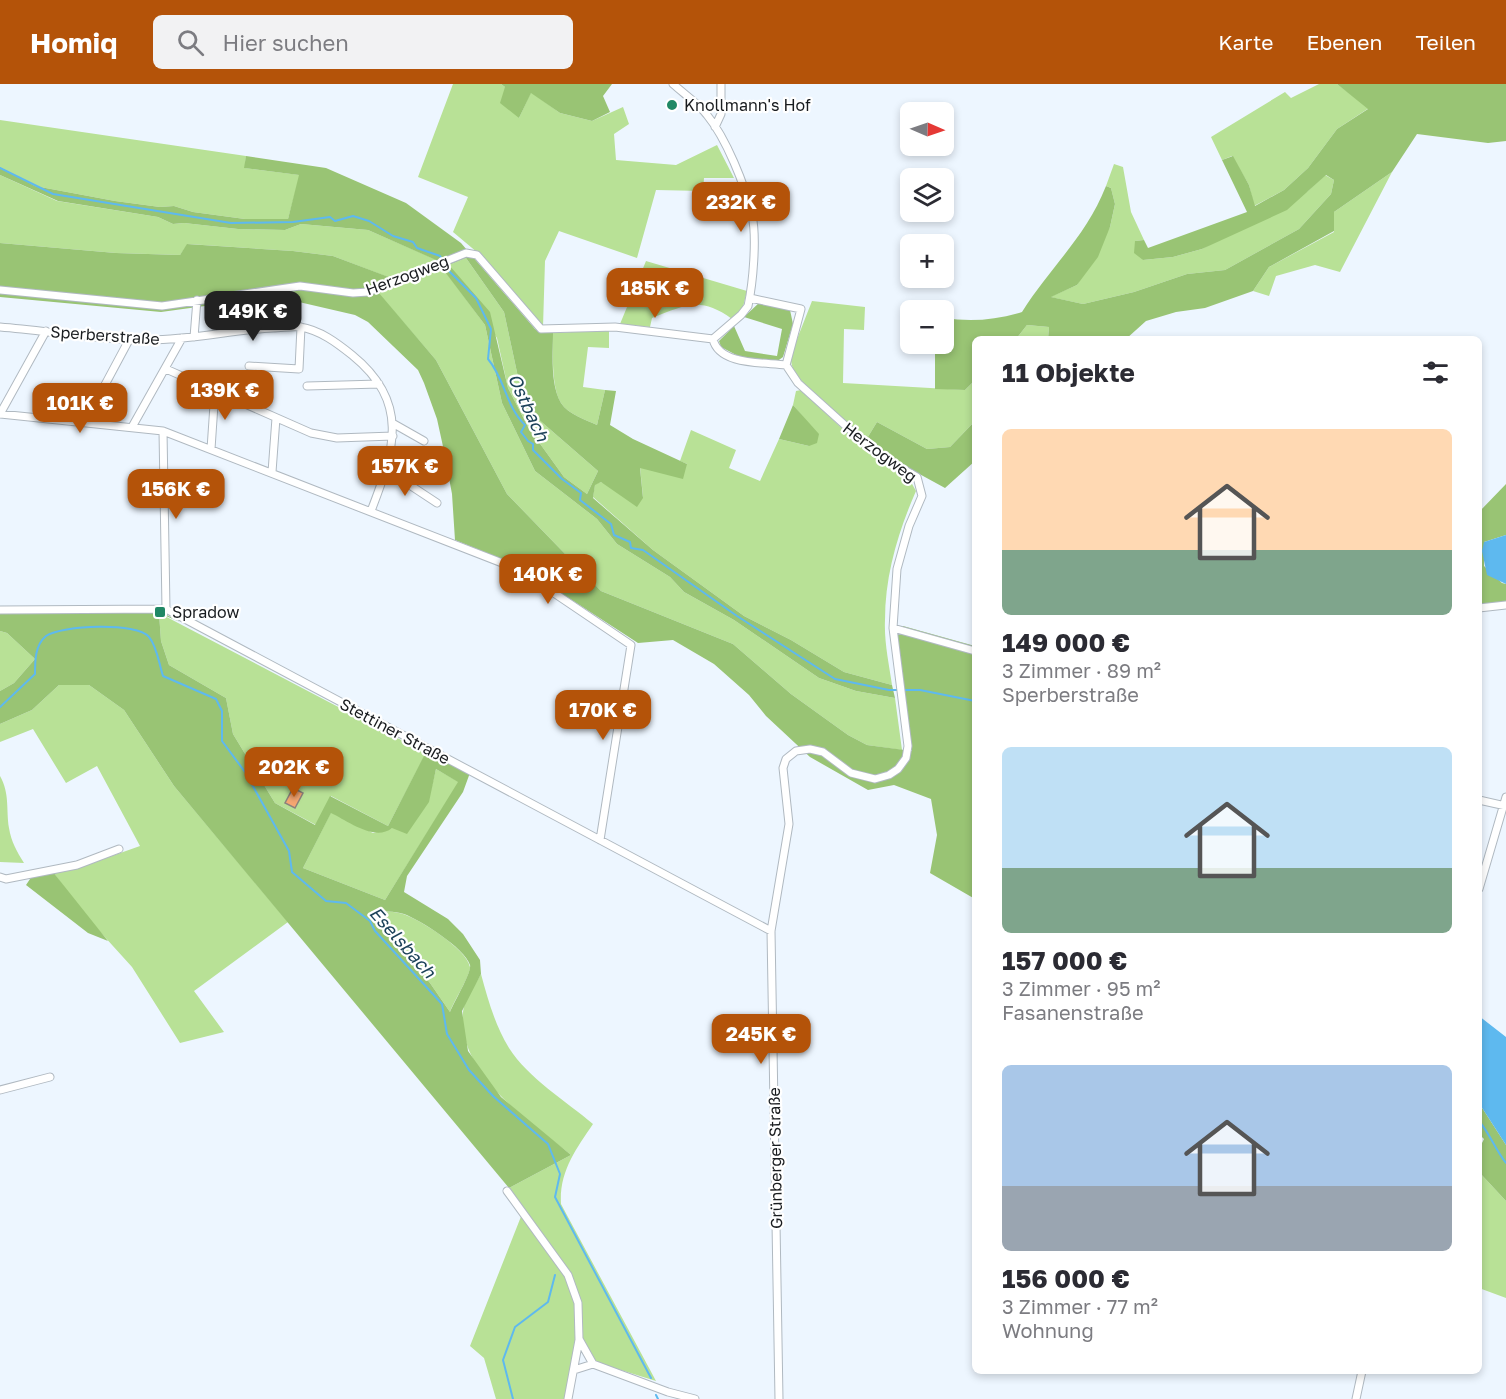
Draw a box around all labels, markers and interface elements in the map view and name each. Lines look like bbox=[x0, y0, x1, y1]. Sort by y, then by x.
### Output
search box bbox=[153, 15, 573, 69]
text: Homiq bbox=[30, 26, 117, 59]
icon: search bbox=[174, 26, 207, 59]
text: Hier suchen bbox=[222, 29, 349, 56]
text: Karte bbox=[1218, 29, 1274, 55]
text: Ebenen bbox=[1307, 29, 1382, 55]
text: Teilen bbox=[1415, 29, 1476, 55]
place label: Knollmann's Hof bbox=[684, 95, 811, 115]
marker: Knollmann's Hof bbox=[665, 98, 679, 112]
north arrow bbox=[900, 102, 954, 156]
map controls bbox=[900, 102, 954, 354]
button: layers bbox=[900, 168, 954, 222]
pin: 232K € bbox=[692, 182, 790, 233]
text: 232K € bbox=[706, 189, 776, 213]
button: + bbox=[900, 234, 954, 288]
street label: Herzogweg bbox=[363, 251, 451, 299]
pin: 185K € bbox=[606, 268, 704, 319]
text: 185K € bbox=[621, 275, 689, 299]
pin: 149K € bbox=[204, 291, 302, 342]
text: 149K € bbox=[218, 298, 288, 322]
button: − bbox=[900, 300, 954, 354]
street label: Sperberstraße bbox=[50, 321, 160, 349]
icon: filters bbox=[1419, 356, 1452, 389]
text: 11 Objekte bbox=[1002, 357, 1135, 388]
pin: 139K € bbox=[176, 370, 274, 421]
water label: Ostbach bbox=[504, 370, 555, 445]
text: 139K € bbox=[191, 377, 259, 401]
pin: 101K € bbox=[31, 383, 129, 434]
text: 101K € bbox=[46, 390, 114, 414]
street label: Herzogweg bbox=[839, 418, 921, 486]
pin: 157K € bbox=[356, 446, 454, 497]
text: 157K € bbox=[372, 453, 439, 477]
icon: home bbox=[1173, 468, 1281, 576]
pin: 156K € bbox=[127, 469, 225, 520]
text: 156K € bbox=[142, 476, 210, 500]
pin: 140K € bbox=[499, 554, 597, 605]
text: 140K € bbox=[513, 561, 583, 585]
place label: Spradow bbox=[172, 602, 239, 622]
marker: Spradow bbox=[153, 605, 167, 619]
text: 149 000 € bbox=[1002, 627, 1130, 658]
text: 3 Zimmer · 89 m² bbox=[1002, 658, 1161, 682]
text: Sperberstraße bbox=[1002, 682, 1139, 706]
pin: 170K € bbox=[554, 690, 652, 741]
street label: Stettiner Straße bbox=[336, 694, 454, 768]
text: 170K € bbox=[569, 697, 637, 721]
pin: 202K € bbox=[245, 747, 343, 798]
text: 202K € bbox=[259, 754, 330, 778]
icon: home bbox=[1173, 786, 1281, 894]
water label: Eselsbach bbox=[365, 902, 441, 983]
text: 157 000 € bbox=[1002, 945, 1127, 976]
text: 3 Zimmer · 95 m² bbox=[1002, 976, 1160, 1000]
text: Fasanenstraße bbox=[1002, 1000, 1144, 1024]
pin: 245K € bbox=[712, 1014, 810, 1065]
text: 245K € bbox=[726, 1021, 796, 1045]
street label: Grünberger Straße bbox=[764, 1087, 786, 1229]
icon: home bbox=[1173, 1104, 1281, 1212]
text: 156 000 € bbox=[1002, 1263, 1130, 1294]
text: 3 Zimmer · 77 m² bbox=[1002, 1294, 1158, 1318]
text: Wohnung bbox=[1002, 1318, 1094, 1342]

